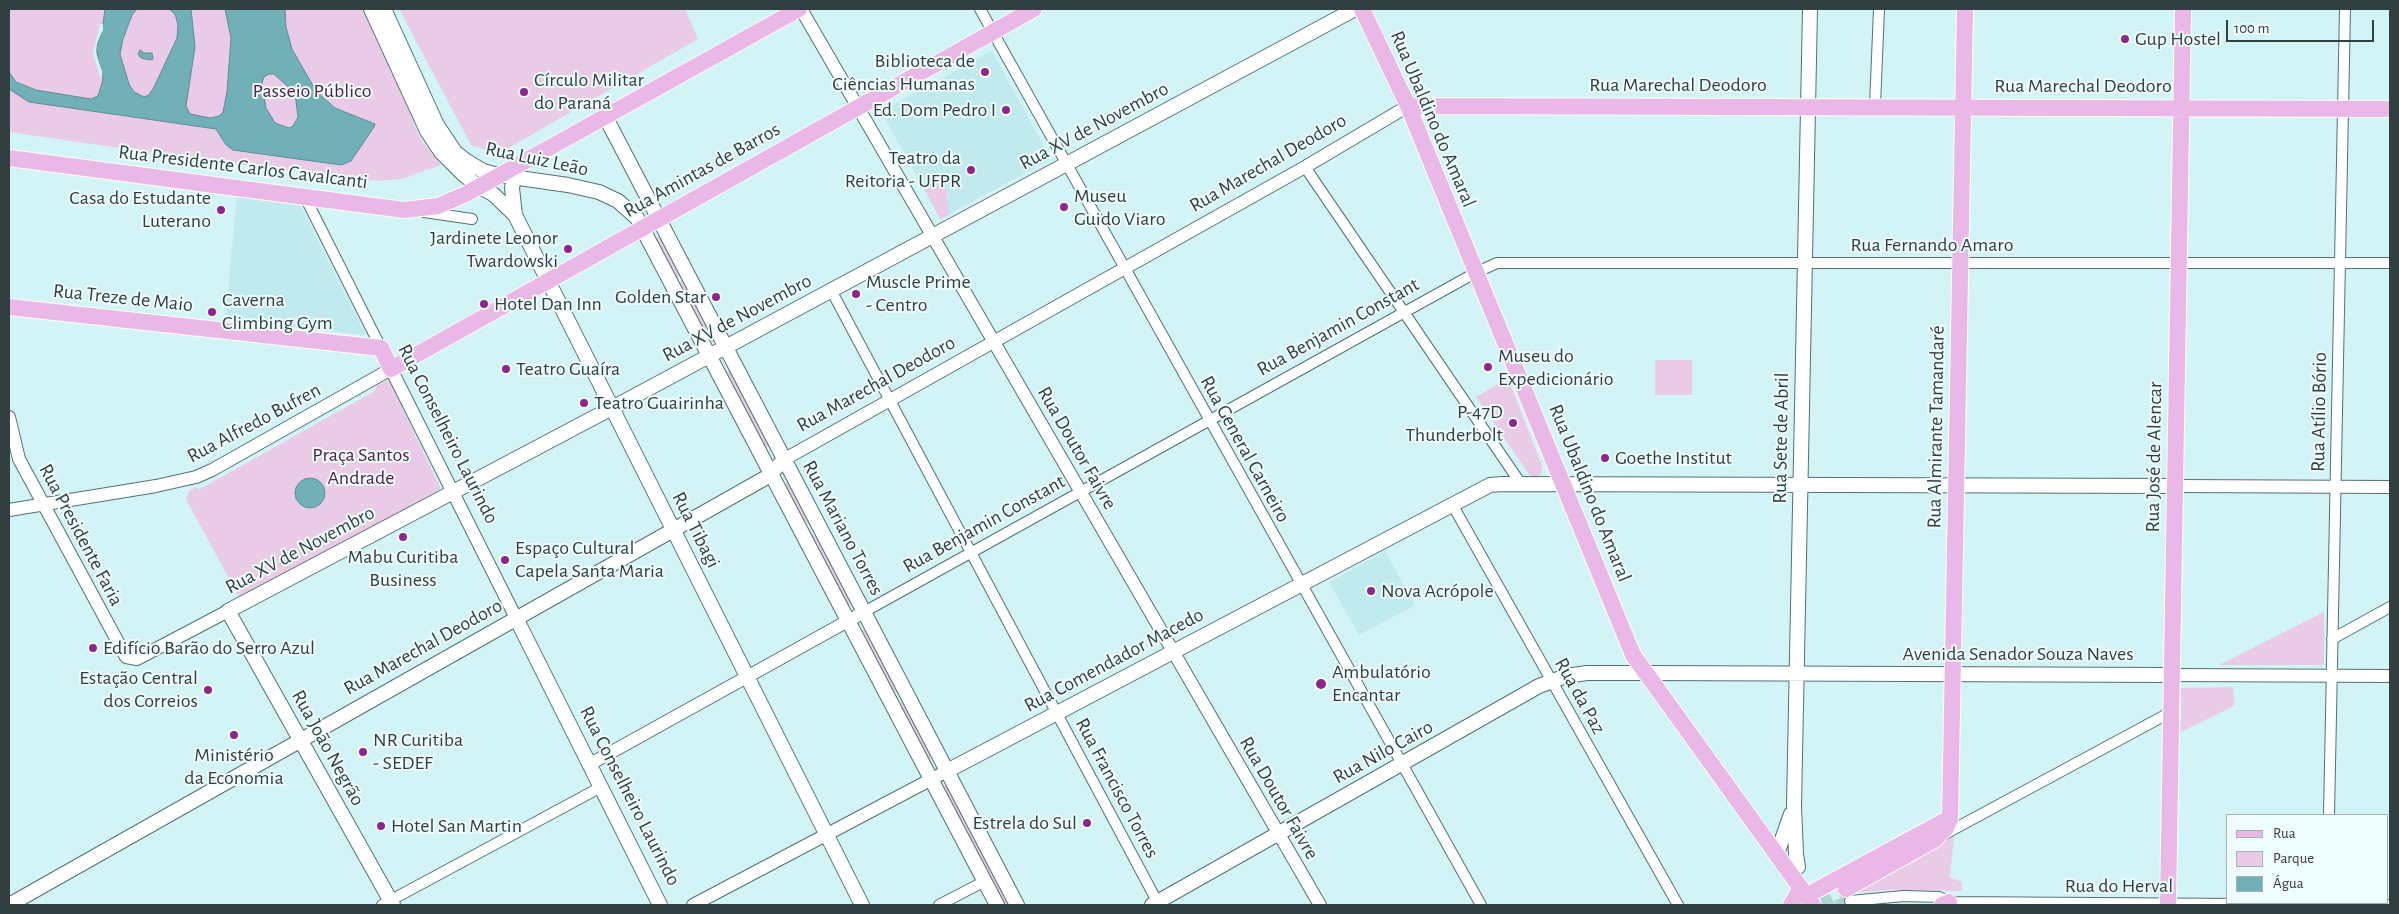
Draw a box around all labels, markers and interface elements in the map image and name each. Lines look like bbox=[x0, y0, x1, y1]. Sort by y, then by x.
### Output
scale bar bbox=[2229, 10, 2376, 42]
text: 100 m bbox=[2234, 21, 2269, 36]
street label: Rua Ubaldino do Amaral bbox=[1385, 27, 1481, 211]
place label: Gup Hostel bbox=[2135, 27, 2221, 51]
marker: Gup Hostel bbox=[2119, 33, 2131, 45]
place label: Biblioteca de Ciências Humanas bbox=[832, 49, 975, 96]
marker: Biblioteca de Ciências Humanas bbox=[979, 66, 991, 78]
place label: Círculo Militar do Paraná bbox=[534, 68, 644, 115]
street label: Rua Marechal Deodoro bbox=[1589, 73, 1767, 97]
street label: Rua Marechal Deodoro bbox=[1994, 74, 2172, 98]
street label: Rua XV de Novembro bbox=[1015, 77, 1173, 175]
park label: Passeio Público bbox=[253, 79, 371, 103]
marker: Círculo Militar do Paraná bbox=[518, 86, 530, 98]
place label: Ed. Dom Pedro I bbox=[873, 98, 996, 122]
marker: Ed. Dom Pedro I bbox=[1000, 104, 1012, 116]
street label: Rua Marechal Deodoro bbox=[1185, 108, 1351, 218]
street label: Rua Amintas de Barros bbox=[620, 117, 784, 223]
street label: Rua Luiz Leão bbox=[483, 136, 591, 182]
street label: Rua Presidente Carlos Cavalcanti bbox=[117, 140, 369, 194]
place label: Teatro da Reitoria - UFPR bbox=[845, 146, 961, 193]
marker: Teatro da Reitoria - UFPR bbox=[965, 164, 977, 176]
place label: Museu Guido Viaro bbox=[1074, 184, 1166, 231]
place label: Casa do Estudante Luterano bbox=[69, 186, 211, 233]
marker: Museu Guido Viaro bbox=[1058, 201, 1070, 213]
marker: Casa do Estudante Luterano bbox=[215, 204, 227, 216]
place label: Jardinete Leonor Twardowski bbox=[430, 226, 558, 273]
street label: Rua Fernando Amaro bbox=[1851, 233, 2013, 257]
marker: Jardinete Leonor Twardowski bbox=[562, 243, 574, 255]
street label: Rua XV de Novembro bbox=[658, 269, 816, 367]
place label: Muscle Prime - Centro bbox=[866, 270, 971, 317]
street label: Rua Benjamin Constant bbox=[1253, 272, 1423, 382]
street label: Rua Treze de Maio bbox=[52, 279, 194, 317]
place label: Golden Star bbox=[615, 285, 706, 309]
place label: Caverna Climbing Gym bbox=[222, 288, 333, 335]
marker: Muscle Prime - Centro bbox=[850, 288, 862, 300]
marker: Golden Star bbox=[710, 291, 722, 303]
place label: Hotel Dan Inn bbox=[494, 292, 602, 316]
marker: Hotel Dan Inn bbox=[478, 298, 490, 310]
marker: Caverna Climbing Gym bbox=[206, 306, 218, 318]
street label: Rua Almirante Tamandaré bbox=[1922, 325, 1950, 529]
street label: Rua Marechal Deodoro bbox=[793, 330, 959, 438]
street label: Rua Conselheiro Laurindo bbox=[392, 340, 504, 528]
place label: Museu do Expedicionário bbox=[1498, 344, 1614, 391]
street label: Rua Atílio Bório bbox=[2306, 352, 2332, 472]
place label: Teatro Guaíra bbox=[516, 357, 620, 381]
marker: Museu do Expedicionário bbox=[1482, 361, 1494, 373]
marker: Teatro Guaíra bbox=[500, 363, 512, 375]
street label: Rua General Carneiro bbox=[1195, 371, 1295, 527]
street label: Rua Sete de Abril bbox=[1768, 372, 1794, 504]
street label: Rua Alfredo Bufren bbox=[183, 378, 325, 468]
street label: Rua José de Alencar bbox=[2141, 381, 2167, 533]
street label: Rua Doutor Faivre bbox=[1032, 382, 1122, 514]
place label: Teatro Guairinha bbox=[594, 391, 724, 415]
marker: Teatro Guairinha bbox=[578, 397, 590, 409]
place label: P-47D Thunderbolt bbox=[1405, 400, 1503, 447]
street label: Rua Ubaldino do Amaral bbox=[1543, 401, 1637, 585]
marker: P-47D Thunderbolt bbox=[1507, 417, 1519, 429]
park label: Praça Santos Andrade bbox=[312, 443, 410, 490]
place label: Goethe Institut bbox=[1615, 446, 1732, 470]
marker: Goethe Institut bbox=[1599, 452, 1611, 464]
street label: Rua Mariano Torres bbox=[797, 456, 889, 600]
street label: Rua Presidente Faria bbox=[33, 460, 129, 610]
street label: Rua Benjamin Constant bbox=[899, 469, 1069, 579]
street label: Rua Tibagi bbox=[667, 488, 725, 572]
street label: Rua XV de Novembro bbox=[221, 501, 379, 599]
marker: Mabu Curitiba Business bbox=[397, 531, 409, 543]
place label: Espaço Cultural Capela Santa Maria bbox=[515, 536, 664, 583]
place label: Mabu Curitiba Business bbox=[348, 545, 458, 592]
marker: Espaço Cultural Capela Santa Maria bbox=[499, 554, 511, 566]
place label: Nova Acrópole bbox=[1381, 579, 1494, 603]
marker: Nova Acrópole bbox=[1365, 585, 1377, 597]
street label: Rua Marechal Deodoro bbox=[340, 593, 506, 701]
street label: Rua Comendador Macedo bbox=[1020, 602, 1208, 718]
place label: Edifício Barão do Serro Azul bbox=[103, 636, 315, 660]
marker: Edifício Barão do Serro Azul bbox=[87, 642, 99, 654]
street label: Avenida Senador Souza Naves bbox=[1902, 642, 2134, 666]
street label: Rua da Paz bbox=[1549, 654, 1611, 738]
place label: Ambulatório Encantar bbox=[1332, 660, 1431, 707]
place label: Estação Central dos Correios bbox=[79, 666, 198, 713]
marker: Ambulatório Encantar bbox=[1314, 677, 1328, 691]
marker: Estação Central dos Correios bbox=[202, 684, 214, 696]
street label: Rua João Negrão bbox=[286, 686, 370, 810]
street label: Rua Conselheiro Laurindo bbox=[574, 702, 686, 890]
street label: Rua Francisco Torres bbox=[1070, 714, 1164, 862]
street label: Rua Nilo Cairo bbox=[1329, 715, 1437, 789]
place label: NR Curitiba - SEDEF bbox=[373, 728, 463, 775]
marker: Ministério da Economia bbox=[228, 729, 240, 741]
street label: Rua Doutor Faivre bbox=[1234, 732, 1324, 864]
place label: Ministério da Economia bbox=[184, 743, 284, 790]
marker: NR Curitiba - SEDEF bbox=[357, 746, 369, 758]
place label: Estrela do Sul bbox=[972, 811, 1077, 835]
place label: Hotel San Martin bbox=[391, 814, 522, 838]
legend bbox=[2226, 814, 2389, 904]
marker: Estrela do Sul bbox=[1081, 817, 1093, 829]
marker: Hotel San Martin bbox=[375, 820, 387, 832]
text: Rua bbox=[2273, 826, 2296, 841]
text: Parque bbox=[2273, 851, 2314, 866]
street label: Rua do Herval bbox=[2065, 874, 2173, 898]
text: Água bbox=[2273, 876, 2304, 891]

